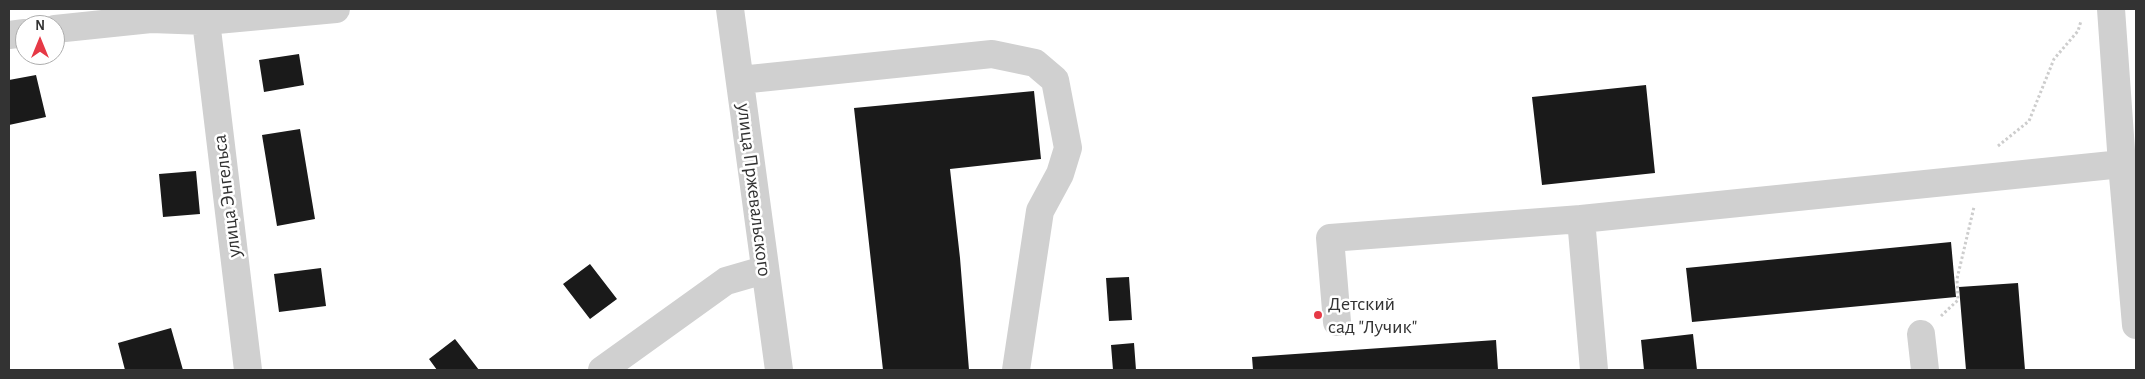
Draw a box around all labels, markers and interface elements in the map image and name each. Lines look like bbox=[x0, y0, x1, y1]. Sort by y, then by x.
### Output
north arrow bbox=[15, 15, 65, 65]
text: N bbox=[35, 19, 45, 33]
street label: улица Пржевальского bbox=[731, 102, 777, 278]
street label: улица Энгельса bbox=[208, 133, 246, 259]
place label: Детский сад "Лучик" bbox=[1328, 292, 1417, 339]
marker: Детский сад "Лучик" bbox=[1312, 309, 1324, 321]

